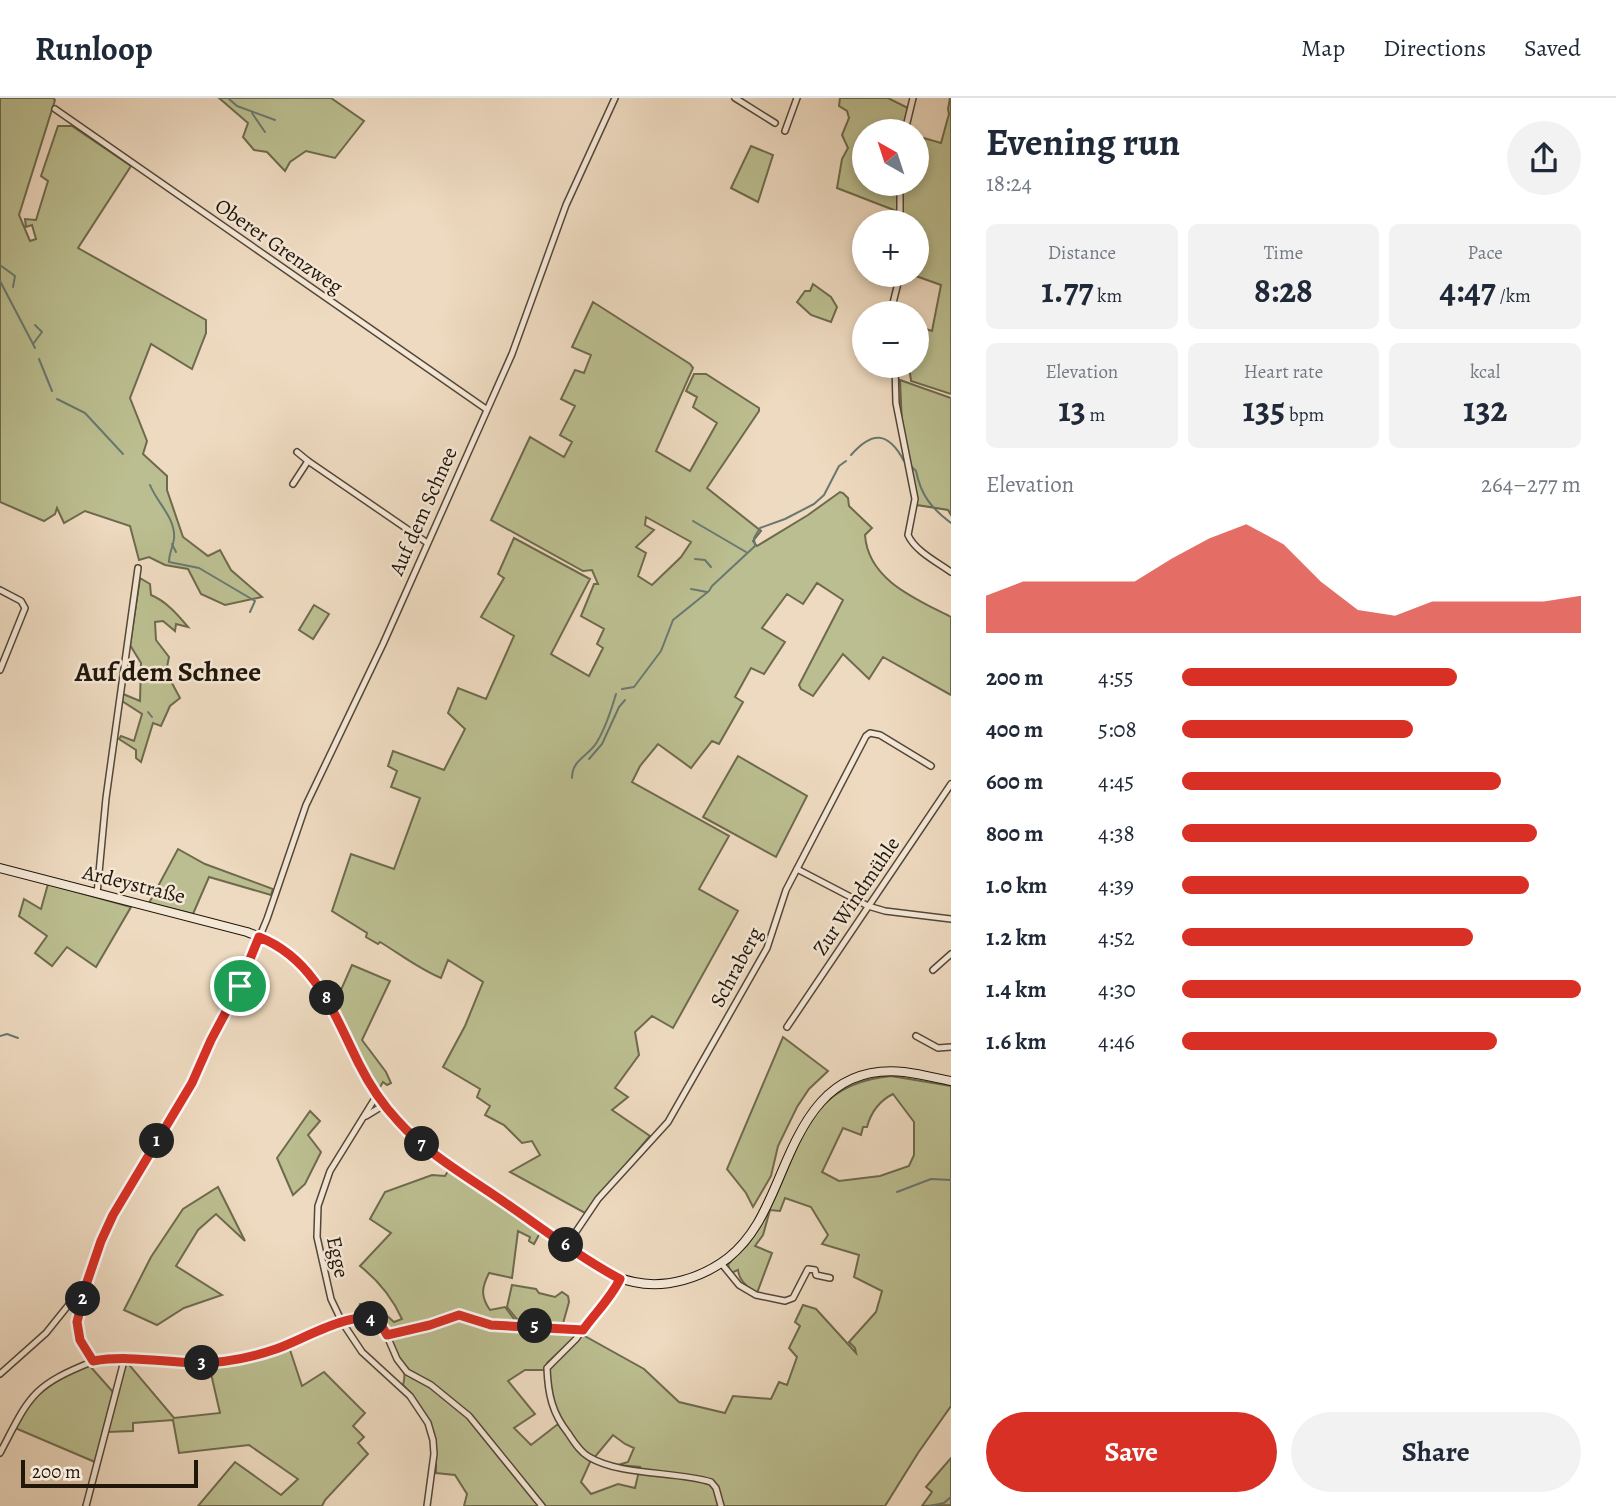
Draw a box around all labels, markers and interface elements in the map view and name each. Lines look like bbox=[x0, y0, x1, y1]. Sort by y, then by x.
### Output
text: Runloop bbox=[35, 26, 153, 71]
text: Map bbox=[1301, 32, 1345, 64]
text: Directions bbox=[1383, 32, 1486, 64]
text: Saved bbox=[1524, 32, 1581, 64]
text: Evening run bbox=[986, 116, 1180, 168]
north arrow bbox=[852, 119, 929, 196]
map controls bbox=[852, 119, 929, 378]
button: share bbox=[1507, 121, 1581, 195]
text: 18:24 bbox=[986, 168, 1032, 199]
street label: Oberer Grenzweg bbox=[209, 191, 349, 301]
button: + bbox=[852, 210, 929, 287]
text: Distance bbox=[1048, 240, 1116, 266]
text: Time bbox=[1264, 240, 1303, 266]
text: Pace bbox=[1468, 240, 1503, 266]
text: 1.77 bbox=[1041, 266, 1093, 314]
text: 8:28 bbox=[1254, 266, 1313, 314]
text: 4:47 bbox=[1439, 266, 1496, 314]
text: km bbox=[1093, 283, 1122, 309]
text: /km bbox=[1496, 283, 1531, 309]
button: − bbox=[852, 301, 929, 378]
text: Elevation bbox=[1045, 359, 1118, 385]
text: Heart rate bbox=[1244, 359, 1323, 385]
text: kcal bbox=[1470, 359, 1500, 385]
text: 13 bbox=[1058, 385, 1086, 433]
text: 135 bbox=[1243, 385, 1285, 433]
text: 132 bbox=[1463, 385, 1507, 433]
text: m bbox=[1086, 402, 1105, 428]
text: bpm bbox=[1285, 402, 1324, 428]
street label: Auf dem Schnee bbox=[382, 442, 464, 581]
text: Elevation bbox=[986, 469, 1074, 500]
text: 264–277 m bbox=[1481, 469, 1581, 500]
district label: Auf dem Schnee bbox=[74, 653, 261, 691]
text: 200 m bbox=[986, 662, 1044, 693]
text: 4:55 bbox=[1098, 662, 1134, 693]
text: 400 m bbox=[986, 714, 1043, 745]
text: 5:08 bbox=[1098, 714, 1137, 745]
text: 600 m bbox=[986, 766, 1043, 797]
text: 4:45 bbox=[1098, 766, 1134, 797]
text: 800 m bbox=[986, 818, 1043, 849]
text: 4:38 bbox=[1098, 818, 1135, 849]
street label: Zur Windmühle bbox=[806, 831, 906, 961]
street label: Ardeystraße bbox=[79, 858, 188, 910]
text: 1.0 km bbox=[986, 870, 1047, 901]
text: 4:39 bbox=[1098, 870, 1134, 901]
street label: Schraberg bbox=[703, 922, 769, 1012]
text: 1.2 km bbox=[986, 922, 1047, 953]
text: 4:52 bbox=[1098, 922, 1135, 953]
pin bbox=[210, 956, 270, 1016]
icon: arrive bbox=[221, 967, 259, 1005]
text: 1.4 km bbox=[986, 974, 1047, 1005]
text: 4:30 bbox=[1098, 974, 1136, 1005]
pin: 8 bbox=[310, 981, 344, 1016]
text: 8 bbox=[322, 984, 331, 1010]
text: 1.6 km bbox=[986, 1026, 1046, 1057]
text: 4:46 bbox=[1098, 1026, 1135, 1057]
pin: 1 bbox=[140, 1124, 174, 1158]
pin: 7 bbox=[404, 1126, 440, 1162]
text: 1 bbox=[153, 1127, 160, 1153]
text: 7 bbox=[417, 1130, 426, 1156]
pin: 6 bbox=[548, 1228, 584, 1262]
text: 6 bbox=[561, 1231, 570, 1257]
street label: Egge bbox=[320, 1234, 356, 1280]
pin: 2 bbox=[66, 1282, 100, 1316]
text: 2 bbox=[78, 1285, 87, 1311]
pin: 4 bbox=[354, 1302, 388, 1336]
text: 4 bbox=[366, 1305, 375, 1331]
pin: 5 bbox=[518, 1308, 552, 1344]
text: 5 bbox=[530, 1312, 539, 1338]
pin: 3 bbox=[184, 1346, 220, 1380]
text: 3 bbox=[197, 1349, 206, 1375]
button: Save bbox=[986, 1412, 1277, 1492]
button: Share bbox=[1291, 1412, 1581, 1492]
scale bar bbox=[21, 1457, 198, 1489]
text: 200 m bbox=[32, 1459, 81, 1485]

